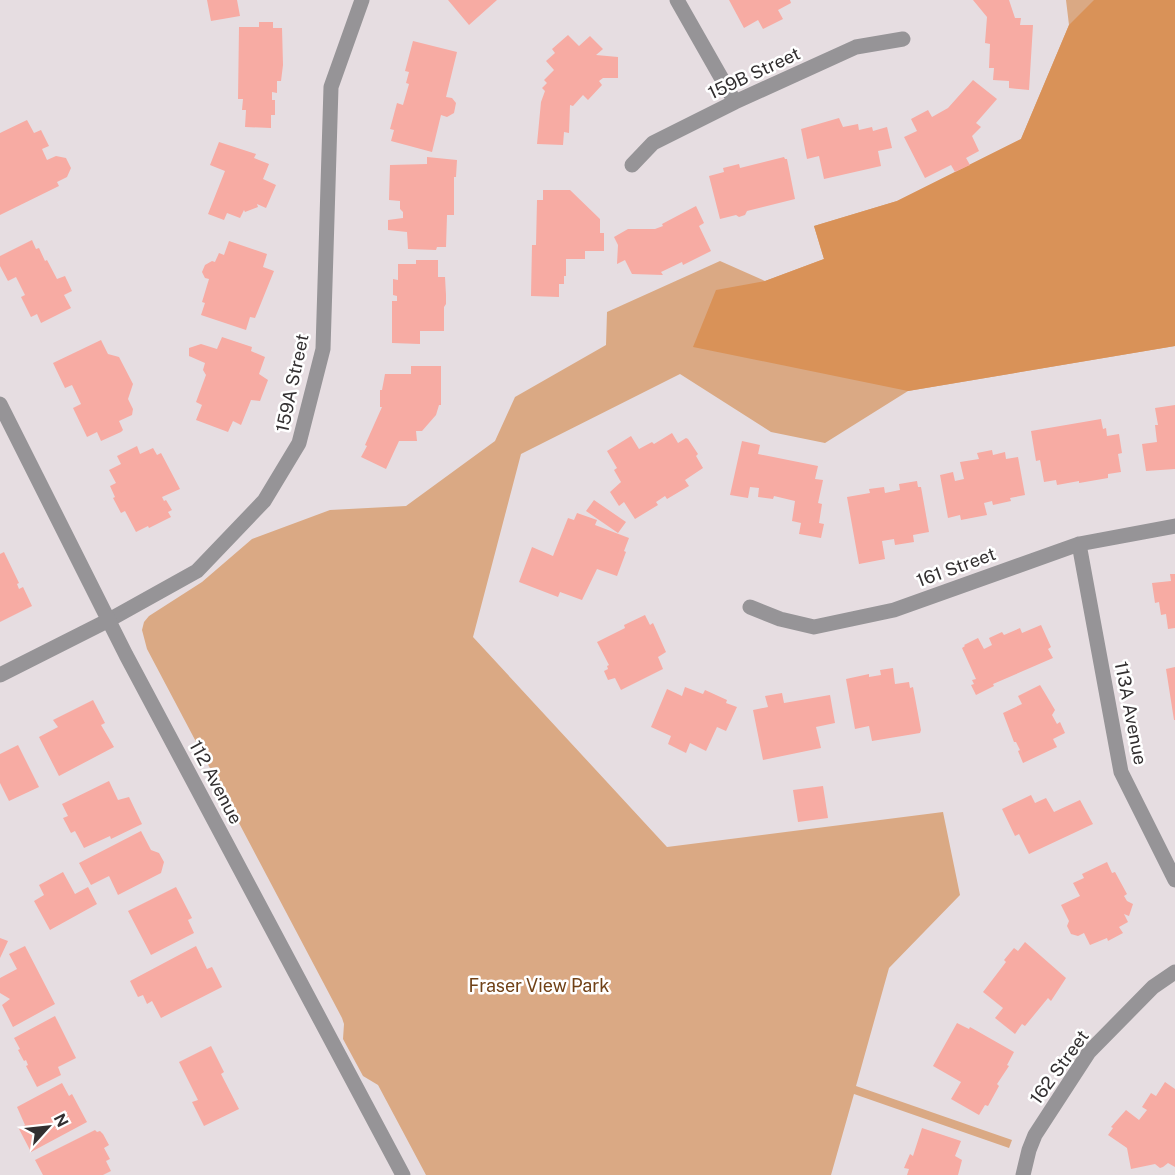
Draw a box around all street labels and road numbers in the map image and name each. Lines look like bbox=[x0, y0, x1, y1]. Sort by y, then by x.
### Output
street label: 159B Street bbox=[705, 43, 803, 103]
street label: 159A Street bbox=[271, 332, 313, 434]
street label: 161 Street bbox=[913, 543, 999, 591]
street label: 113A Avenue bbox=[1111, 659, 1151, 767]
street label: 112 Avenue bbox=[185, 737, 247, 827]
street label: 162 Street bbox=[1025, 1026, 1093, 1108]

